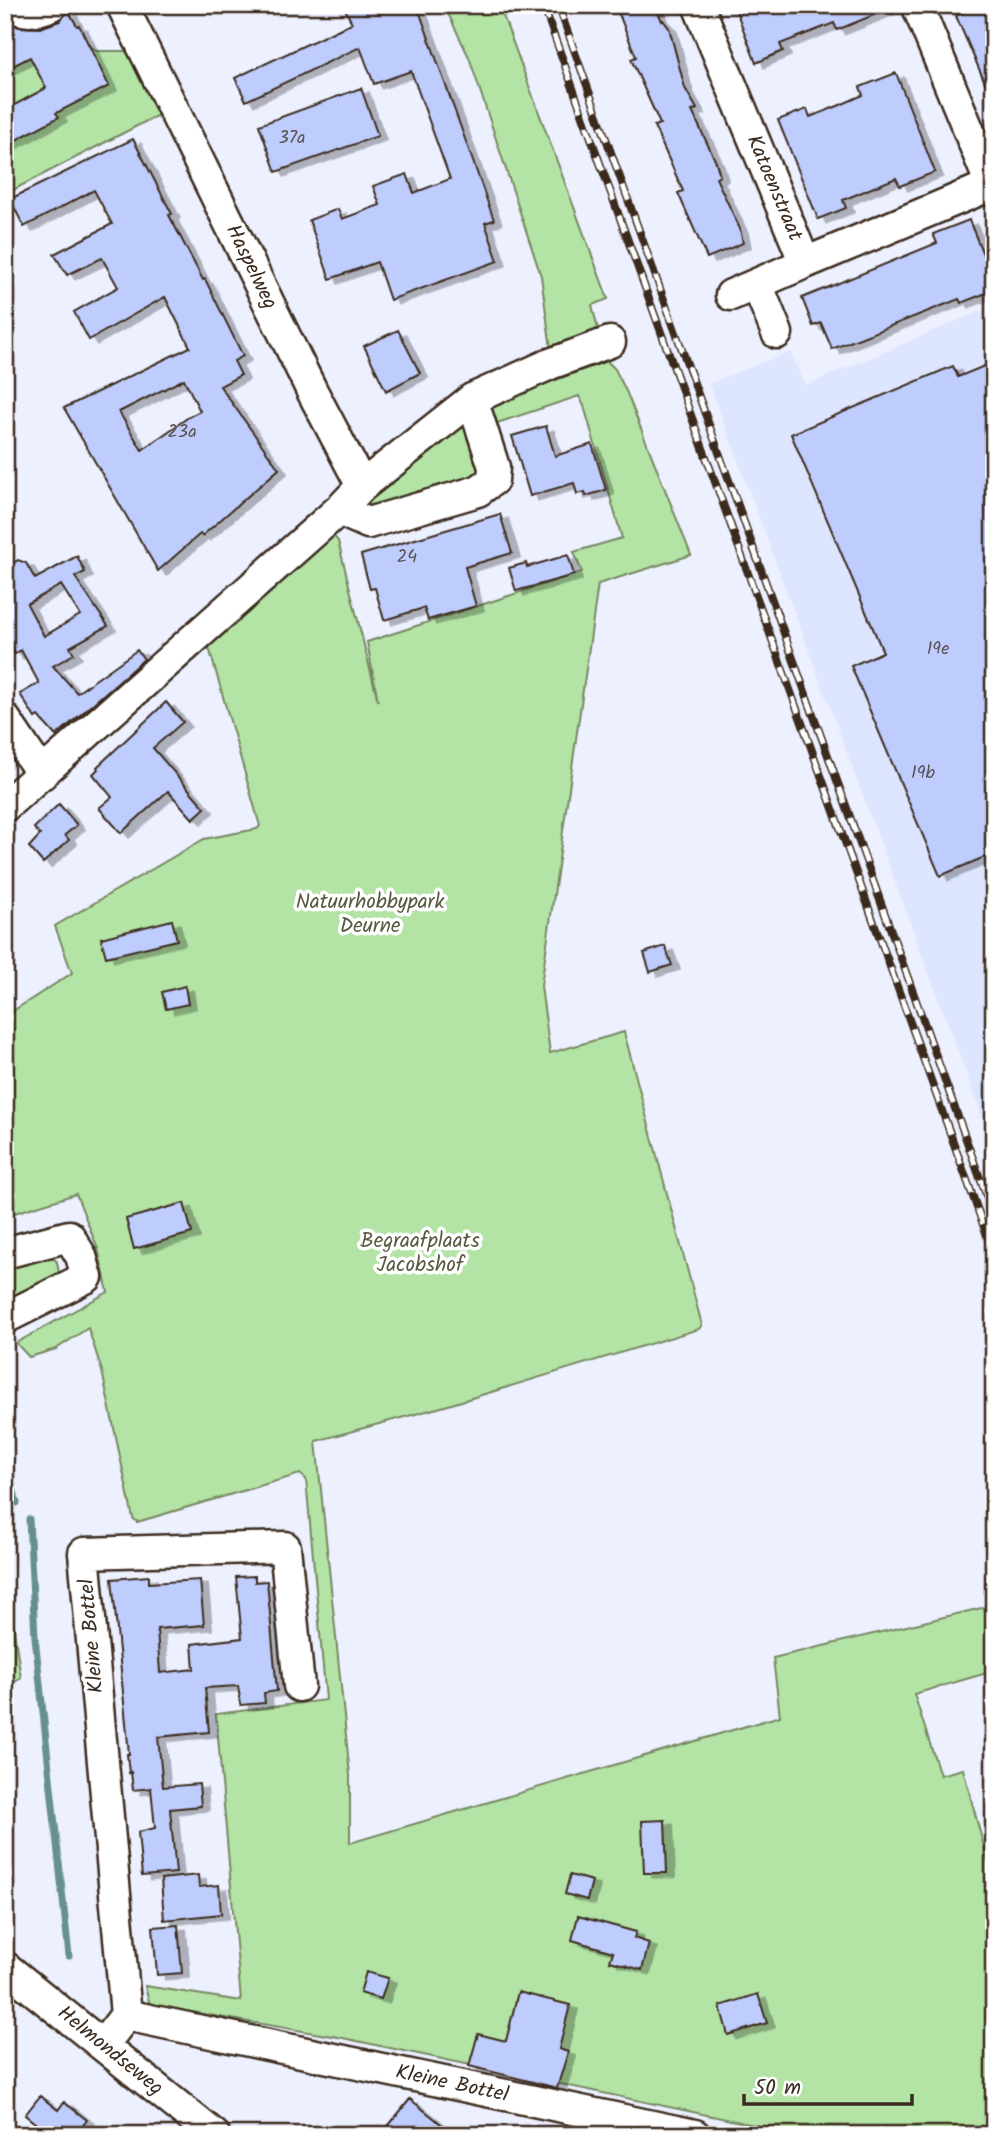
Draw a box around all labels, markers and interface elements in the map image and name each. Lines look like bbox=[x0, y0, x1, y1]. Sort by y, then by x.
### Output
house number: 37a bbox=[278, 124, 306, 153]
street label: Katoenstraat bbox=[737, 130, 811, 247]
street label: Haspelweg bbox=[216, 219, 286, 315]
house number: 23a bbox=[167, 418, 197, 447]
house number: 24 bbox=[397, 543, 417, 572]
house number: 19e bbox=[927, 635, 949, 664]
house number: 19b bbox=[911, 759, 935, 788]
park label: Natuurhobbypark Deurne bbox=[296, 886, 444, 943]
park label: Begraafplaats Jacobshof bbox=[360, 1225, 480, 1282]
street label: Kleine Bottel bbox=[71, 1577, 113, 1695]
street label: Helmondseweg bbox=[50, 1998, 170, 2104]
street label: Kleine Bottel bbox=[392, 2056, 512, 2112]
scale bar bbox=[744, 2063, 912, 2107]
text: 50 m bbox=[754, 2072, 801, 2105]

